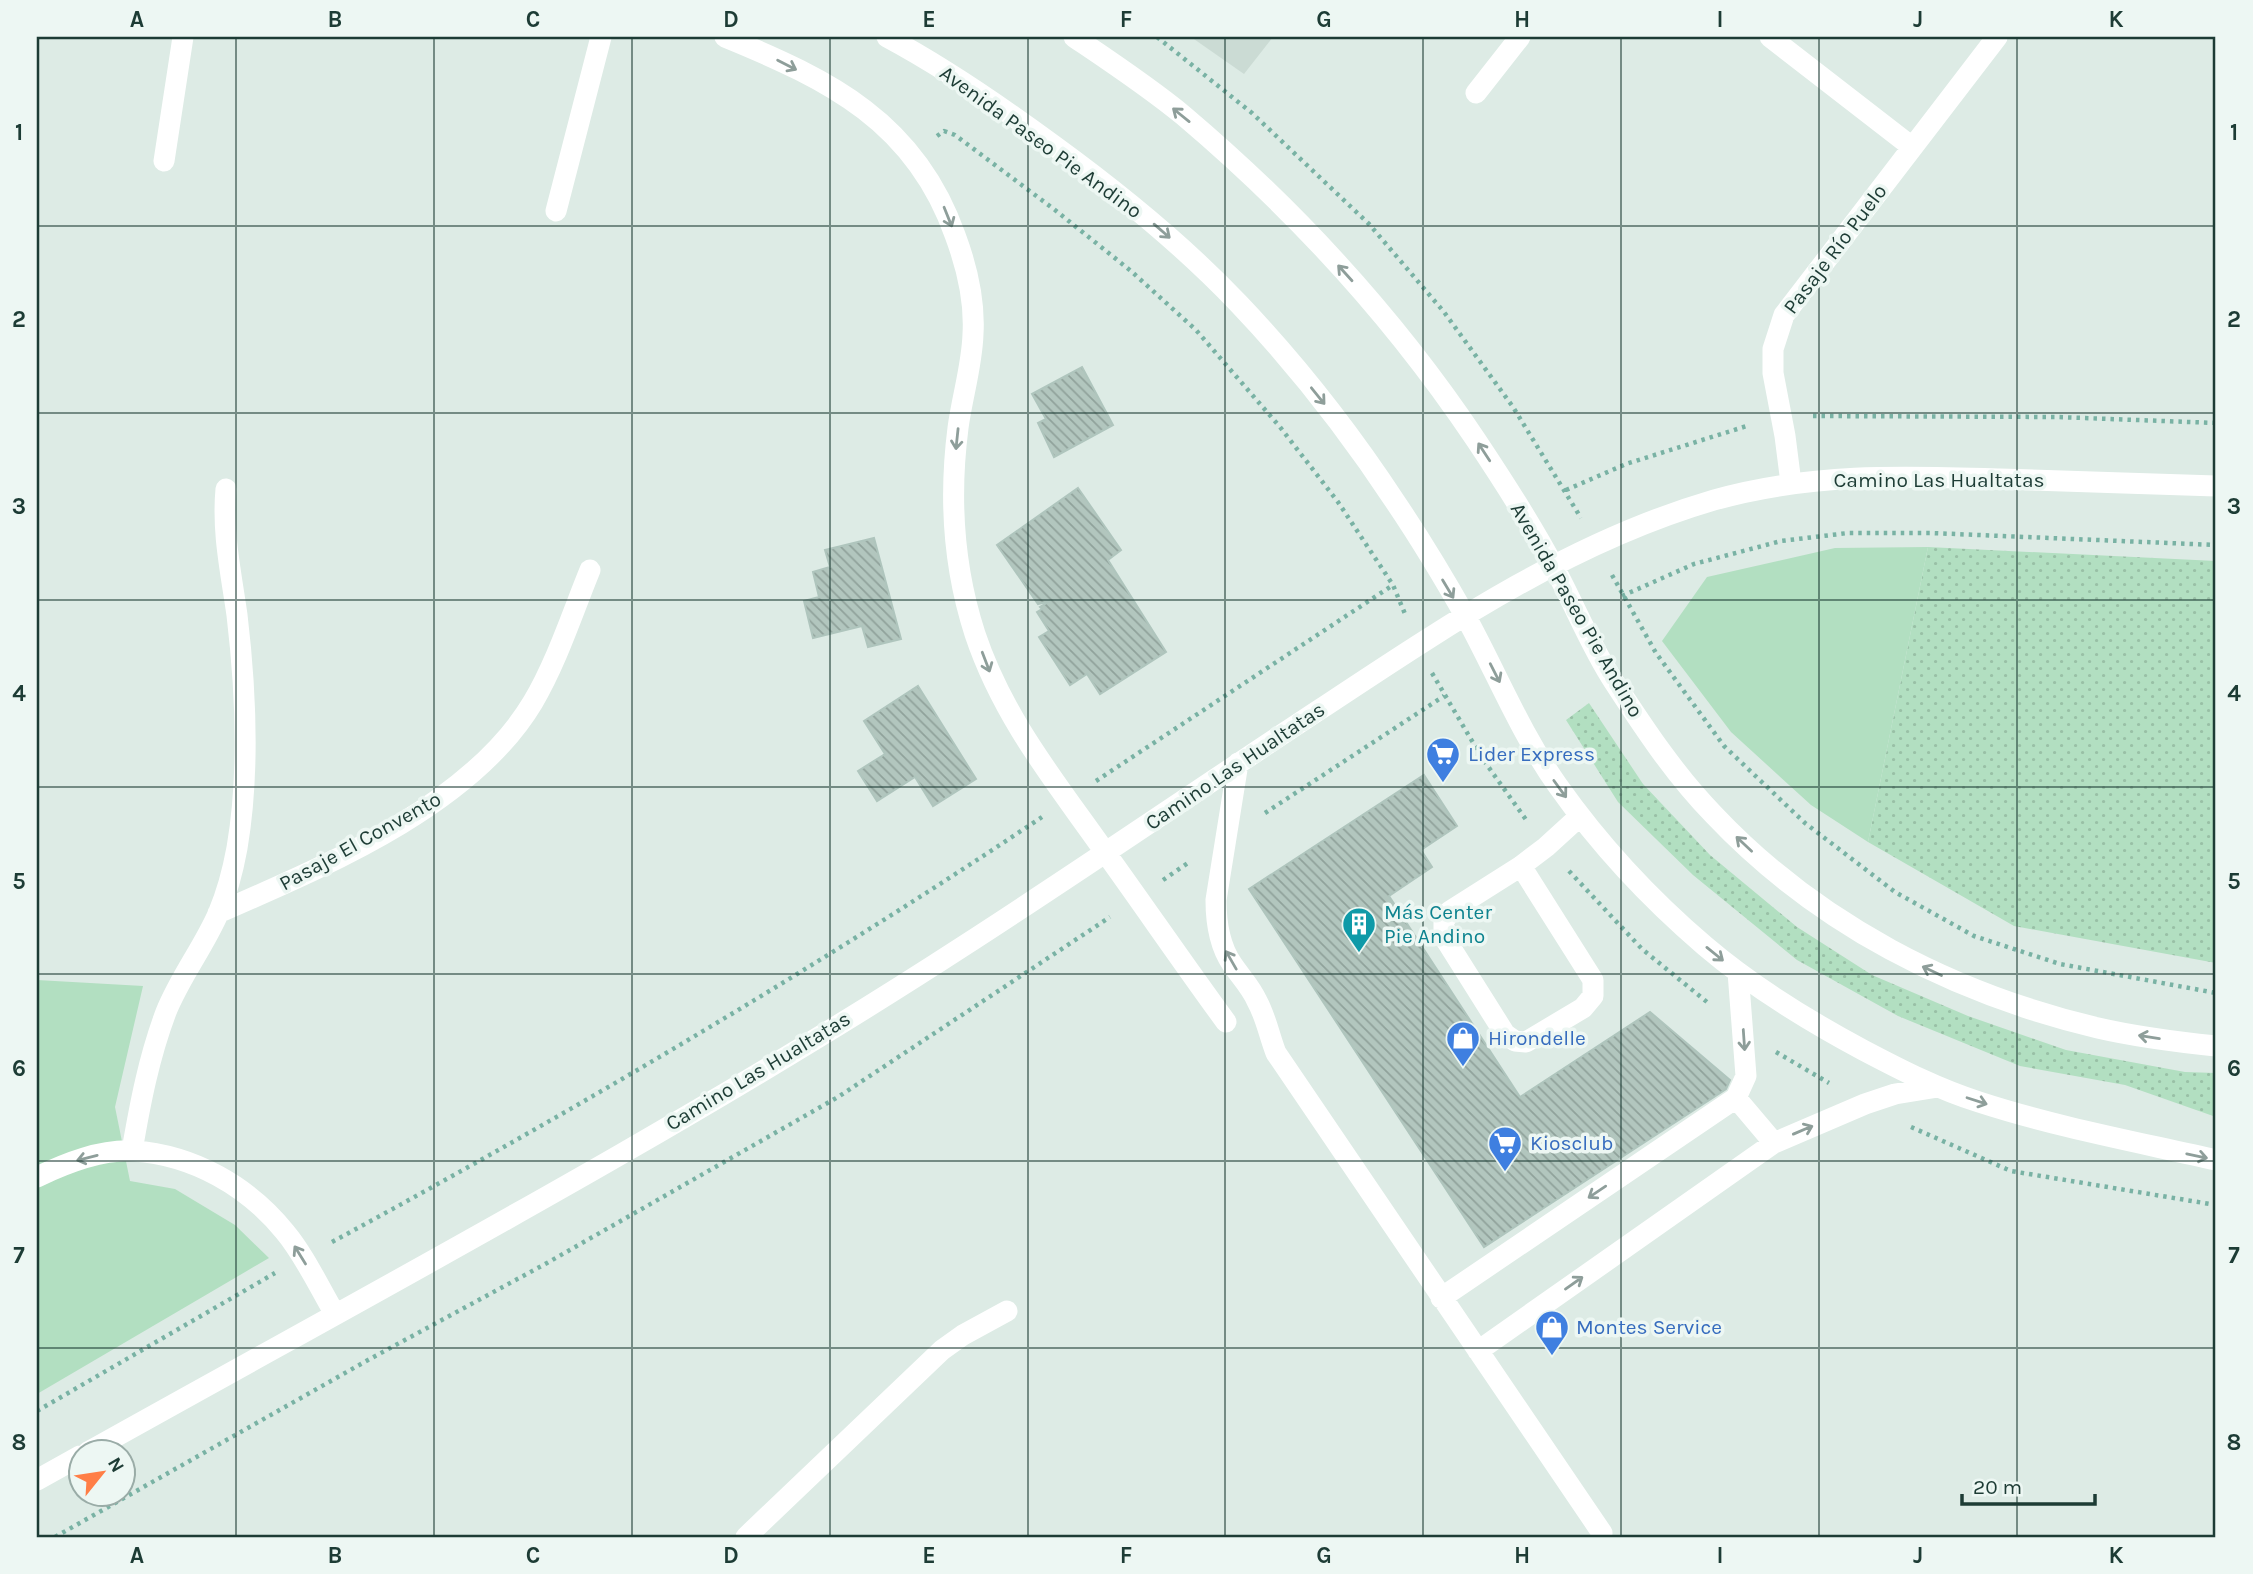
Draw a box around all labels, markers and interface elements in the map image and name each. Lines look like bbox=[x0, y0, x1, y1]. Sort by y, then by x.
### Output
text: A bbox=[130, 6, 144, 33]
text: B bbox=[328, 6, 342, 33]
text: C bbox=[526, 6, 540, 33]
text: D bbox=[723, 6, 739, 33]
text: E bbox=[922, 6, 936, 33]
text: F bbox=[1120, 6, 1132, 33]
text: G bbox=[1316, 6, 1332, 33]
text: H bbox=[1514, 6, 1530, 33]
text: I bbox=[1716, 6, 1724, 33]
text: J bbox=[1913, 6, 1923, 33]
text: K bbox=[2108, 6, 2124, 33]
one-way arrow bbox=[776, 58, 797, 72]
street label: Avenida Paseo Pie Andino bbox=[935, 61, 1147, 223]
one-way arrow bbox=[1173, 107, 1191, 123]
text: 1 bbox=[15, 119, 23, 146]
text: 1 bbox=[2230, 119, 2238, 146]
street label: Pasaje Río Puelo bbox=[1778, 179, 1892, 319]
one-way arrow bbox=[943, 206, 956, 227]
one-way arrow bbox=[1152, 223, 1170, 239]
one-way arrow bbox=[1337, 264, 1353, 282]
text: 2 bbox=[12, 306, 26, 333]
text: 2 bbox=[2227, 306, 2241, 333]
one-way arrow bbox=[1310, 387, 1326, 405]
one-way arrow bbox=[950, 428, 963, 450]
one-way arrow bbox=[1477, 443, 1491, 463]
street label: Camino Las Hualtatas bbox=[1833, 468, 2045, 492]
text: 3 bbox=[12, 493, 26, 520]
text: 3 bbox=[2227, 493, 2241, 520]
street label: Avenida Paseo Pie Andino bbox=[1506, 499, 1648, 721]
one-way arrow bbox=[1442, 578, 1456, 598]
one-way arrow bbox=[981, 651, 994, 673]
one-way arrow bbox=[1488, 662, 1502, 683]
text: 4 bbox=[12, 680, 26, 707]
text: 4 bbox=[2227, 680, 2241, 707]
street label: Camino Las Hualtatas bbox=[1141, 697, 1329, 835]
supermarket icon: Lider Express bbox=[1424, 735, 1462, 784]
place label: Lider Express bbox=[1468, 742, 1595, 766]
one-way arrow bbox=[1553, 779, 1567, 798]
street label: Pasaje El Convento bbox=[275, 787, 445, 895]
one-way arrow bbox=[1736, 836, 1753, 853]
text: 5 bbox=[12, 868, 26, 895]
text: 5 bbox=[2227, 868, 2241, 895]
place label: Más Center Pie Andino bbox=[1384, 900, 1492, 948]
building icon: Más Center Pie Andino bbox=[1340, 905, 1378, 954]
one-way arrow bbox=[1706, 947, 1724, 962]
one-way arrow bbox=[1224, 950, 1237, 971]
one-way arrow bbox=[1922, 964, 1943, 977]
street label: Camino Las Hualtatas bbox=[661, 1006, 855, 1136]
shop icon: Hirondelle bbox=[1444, 1019, 1482, 1068]
place label: Hirondelle bbox=[1488, 1026, 1586, 1050]
one-way arrow bbox=[1738, 1029, 1751, 1051]
one-way arrow bbox=[2138, 1030, 2161, 1043]
text: 6 bbox=[12, 1055, 26, 1082]
text: 6 bbox=[2227, 1055, 2241, 1082]
one-way arrow bbox=[1965, 1096, 1987, 1108]
one-way arrow bbox=[1792, 1123, 1814, 1136]
supermarket icon: Kiosclub bbox=[1486, 1124, 1524, 1173]
place label: Kiosclub bbox=[1530, 1131, 1613, 1155]
one-way arrow bbox=[2185, 1149, 2208, 1163]
one-way arrow bbox=[76, 1152, 99, 1165]
one-way arrow bbox=[1588, 1185, 1607, 1199]
text: 7 bbox=[13, 1242, 25, 1269]
text: 7 bbox=[2228, 1242, 2240, 1269]
one-way arrow bbox=[293, 1246, 307, 1266]
one-way arrow bbox=[1564, 1276, 1583, 1290]
shop icon: Montes Service bbox=[1533, 1308, 1571, 1357]
place label: Montes Service bbox=[1576, 1315, 1722, 1339]
text: 8 bbox=[12, 1429, 26, 1456]
text: 8 bbox=[2227, 1429, 2241, 1456]
north arrow bbox=[66, 1438, 136, 1508]
text: N bbox=[103, 1454, 129, 1476]
scale bar bbox=[1962, 1462, 2096, 1506]
text: 20 m bbox=[1973, 1475, 2022, 1499]
text: A bbox=[130, 1542, 144, 1569]
text: B bbox=[328, 1542, 342, 1569]
text: C bbox=[526, 1542, 540, 1569]
text: D bbox=[723, 1542, 739, 1569]
text: E bbox=[922, 1542, 936, 1569]
text: F bbox=[1120, 1542, 1132, 1569]
text: G bbox=[1316, 1542, 1332, 1569]
text: H bbox=[1514, 1542, 1530, 1569]
text: I bbox=[1716, 1542, 1724, 1569]
text: J bbox=[1913, 1542, 1923, 1569]
text: K bbox=[2108, 1542, 2124, 1569]

